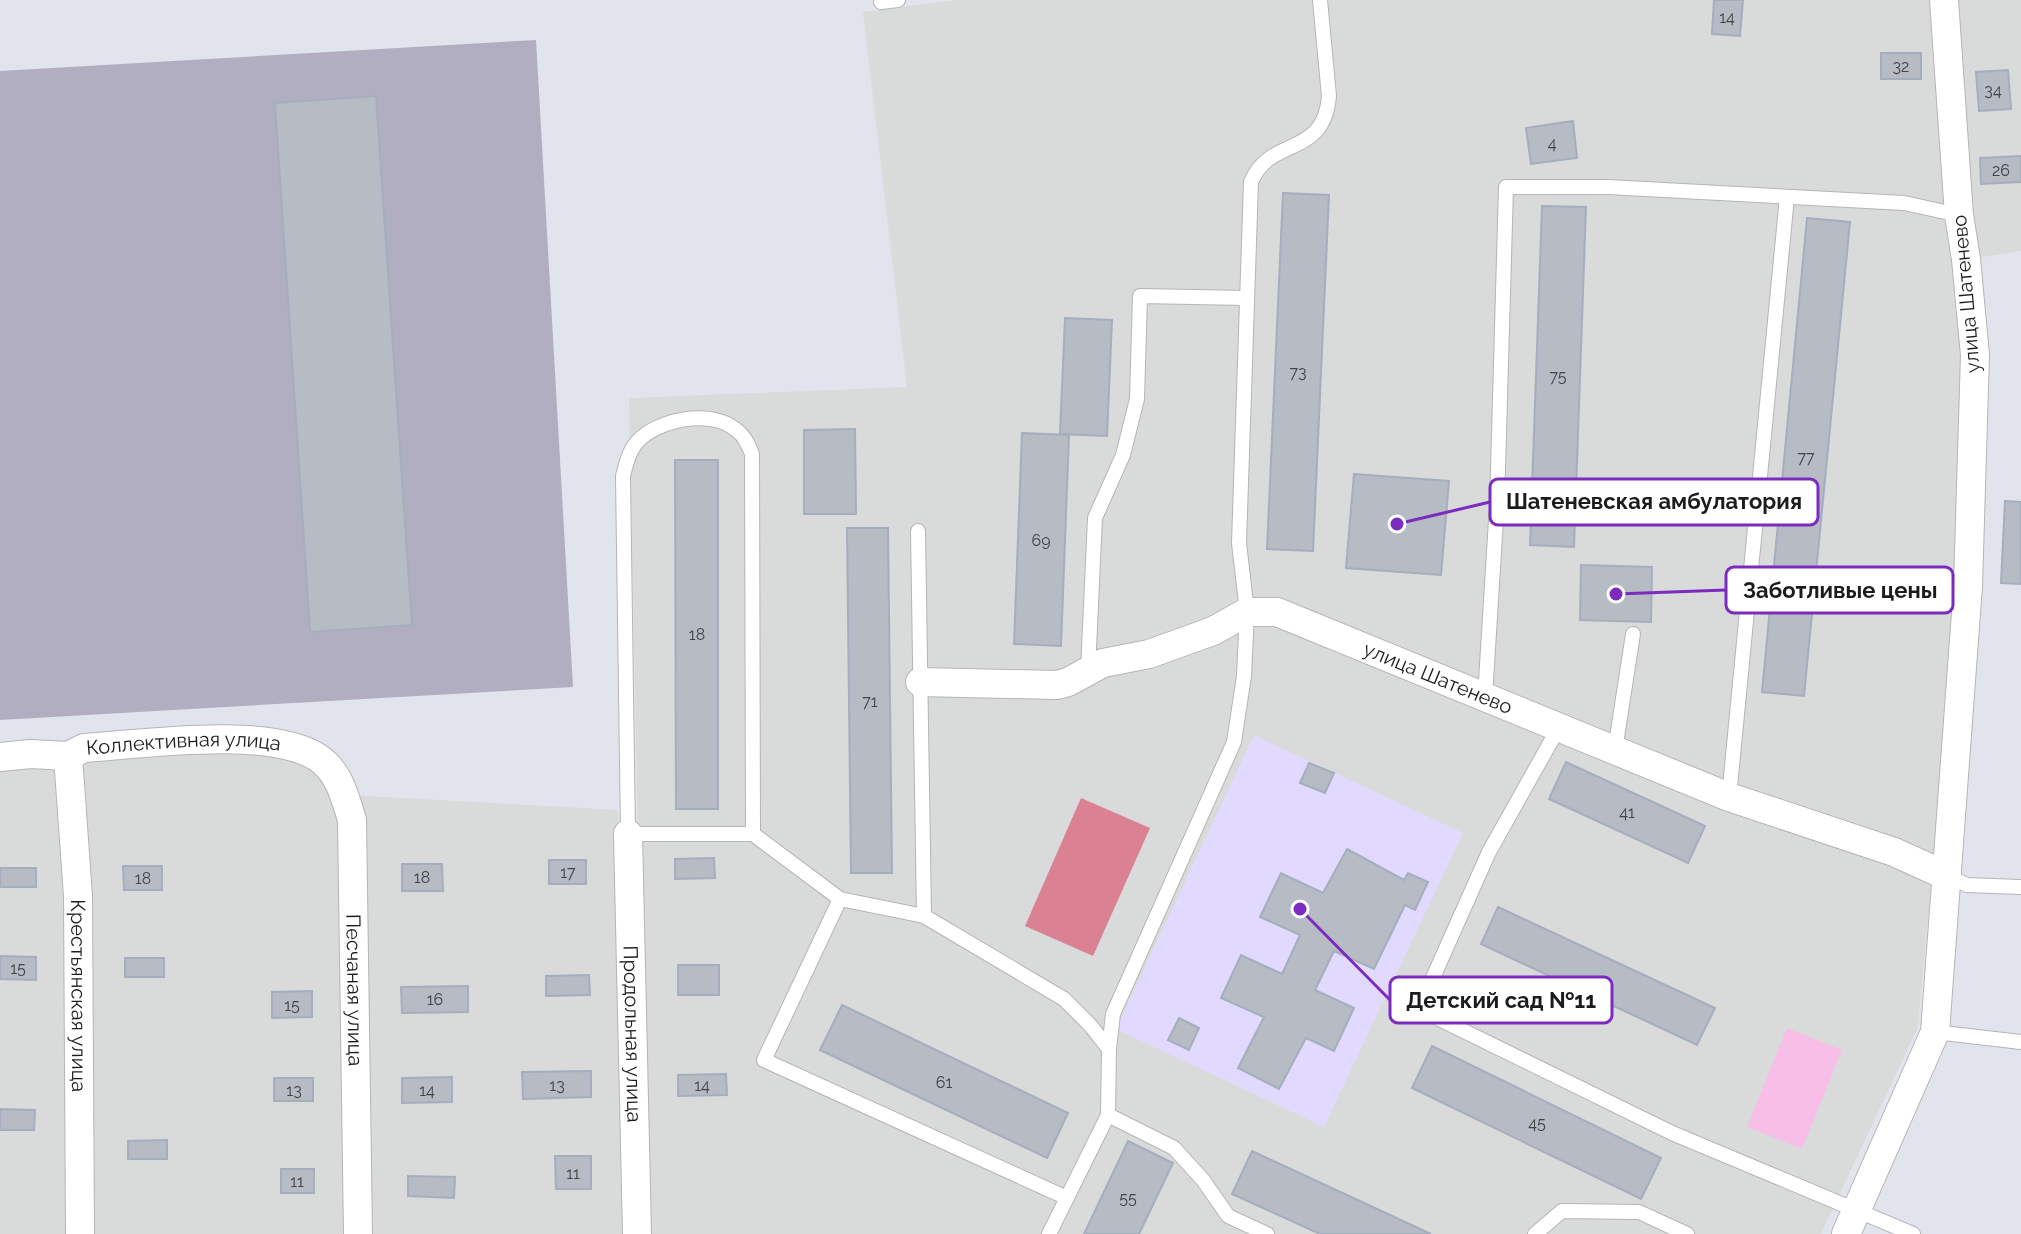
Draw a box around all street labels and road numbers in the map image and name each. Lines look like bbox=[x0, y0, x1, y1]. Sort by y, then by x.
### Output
street label: улица Шатенево bbox=[1947, 214, 1985, 374]
street label: улица Шатенево bbox=[1360, 637, 1516, 719]
street label: Коллективная улица bbox=[85, 727, 283, 760]
street label: Крестьянская улица bbox=[66, 899, 91, 1092]
street label: Песчаная улица bbox=[341, 914, 368, 1066]
street label: Продольная улица bbox=[619, 945, 646, 1123]

